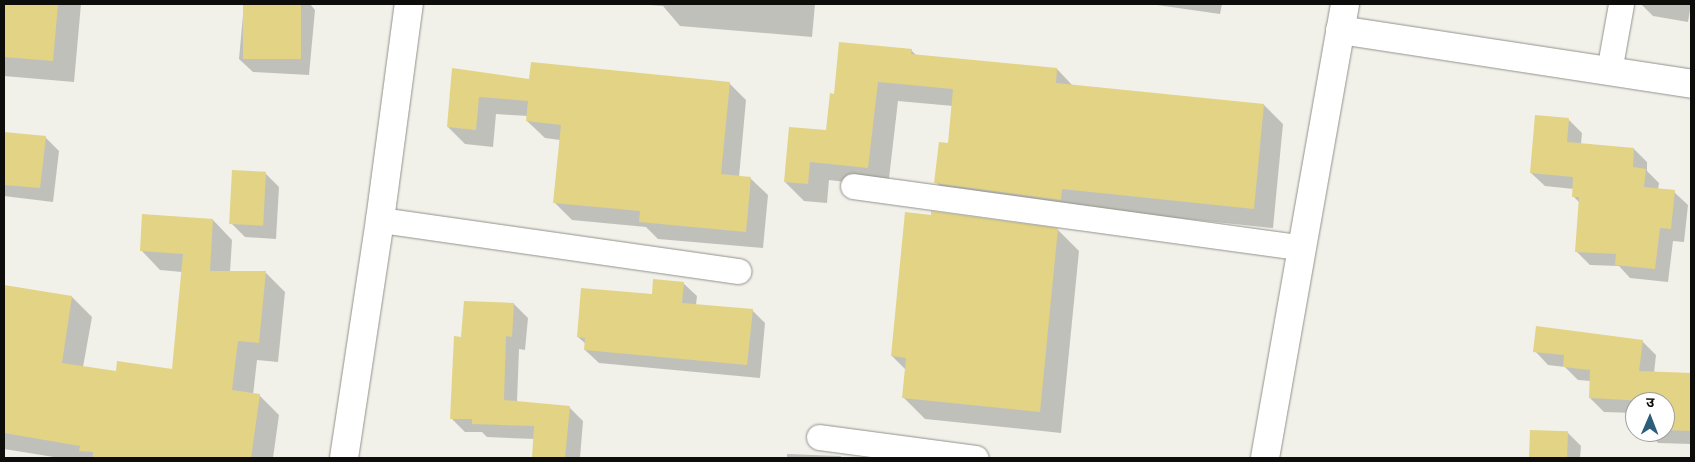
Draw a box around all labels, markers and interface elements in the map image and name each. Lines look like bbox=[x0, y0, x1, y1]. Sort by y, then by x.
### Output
north arrow bbox=[1625, 392, 1675, 442]
text: उ bbox=[1646, 393, 1655, 412]

